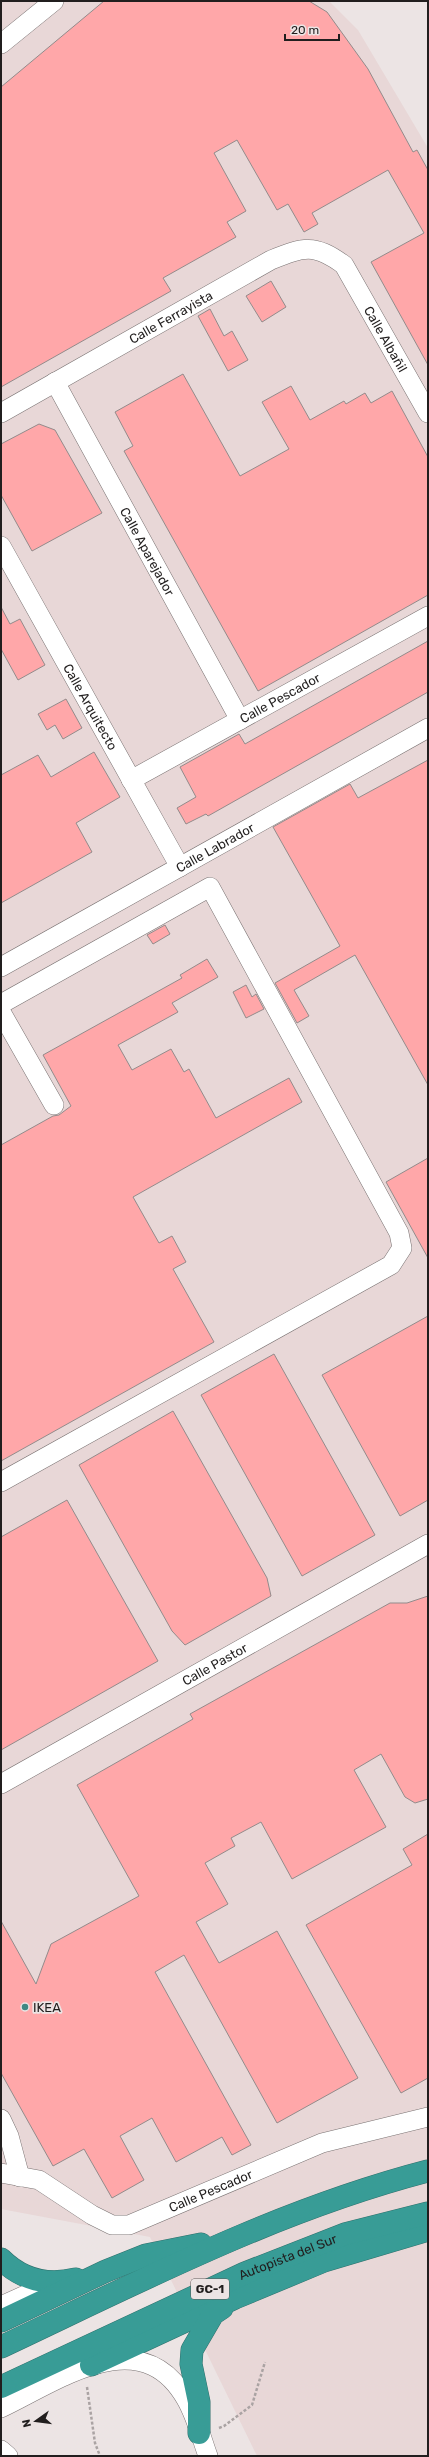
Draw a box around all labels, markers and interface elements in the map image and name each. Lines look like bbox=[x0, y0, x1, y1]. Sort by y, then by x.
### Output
scale bar bbox=[285, 16, 339, 42]
text: 20 m bbox=[291, 23, 319, 37]
street label: Calle Ferrayista bbox=[126, 287, 215, 346]
street label: Calle Albañil bbox=[361, 303, 411, 375]
street label: Calle Aparejador bbox=[117, 504, 178, 598]
street label: Calle Arquitecto bbox=[61, 661, 121, 753]
street label: Calle Pescador bbox=[237, 670, 323, 726]
street label: Calle Labrador bbox=[173, 819, 257, 875]
street label: Calle Pastor bbox=[179, 1640, 250, 1688]
place label: IKEA bbox=[33, 2000, 61, 2015]
marker: IKEA bbox=[20, 2002, 30, 2012]
street label: Calle Pescador bbox=[166, 2166, 255, 2215]
street label: Autopista del Sur bbox=[236, 2230, 339, 2283]
road number: GC-1 bbox=[191, 2279, 229, 2299]
north arrow bbox=[16, 2401, 56, 2441]
text: N bbox=[19, 2418, 34, 2429]

